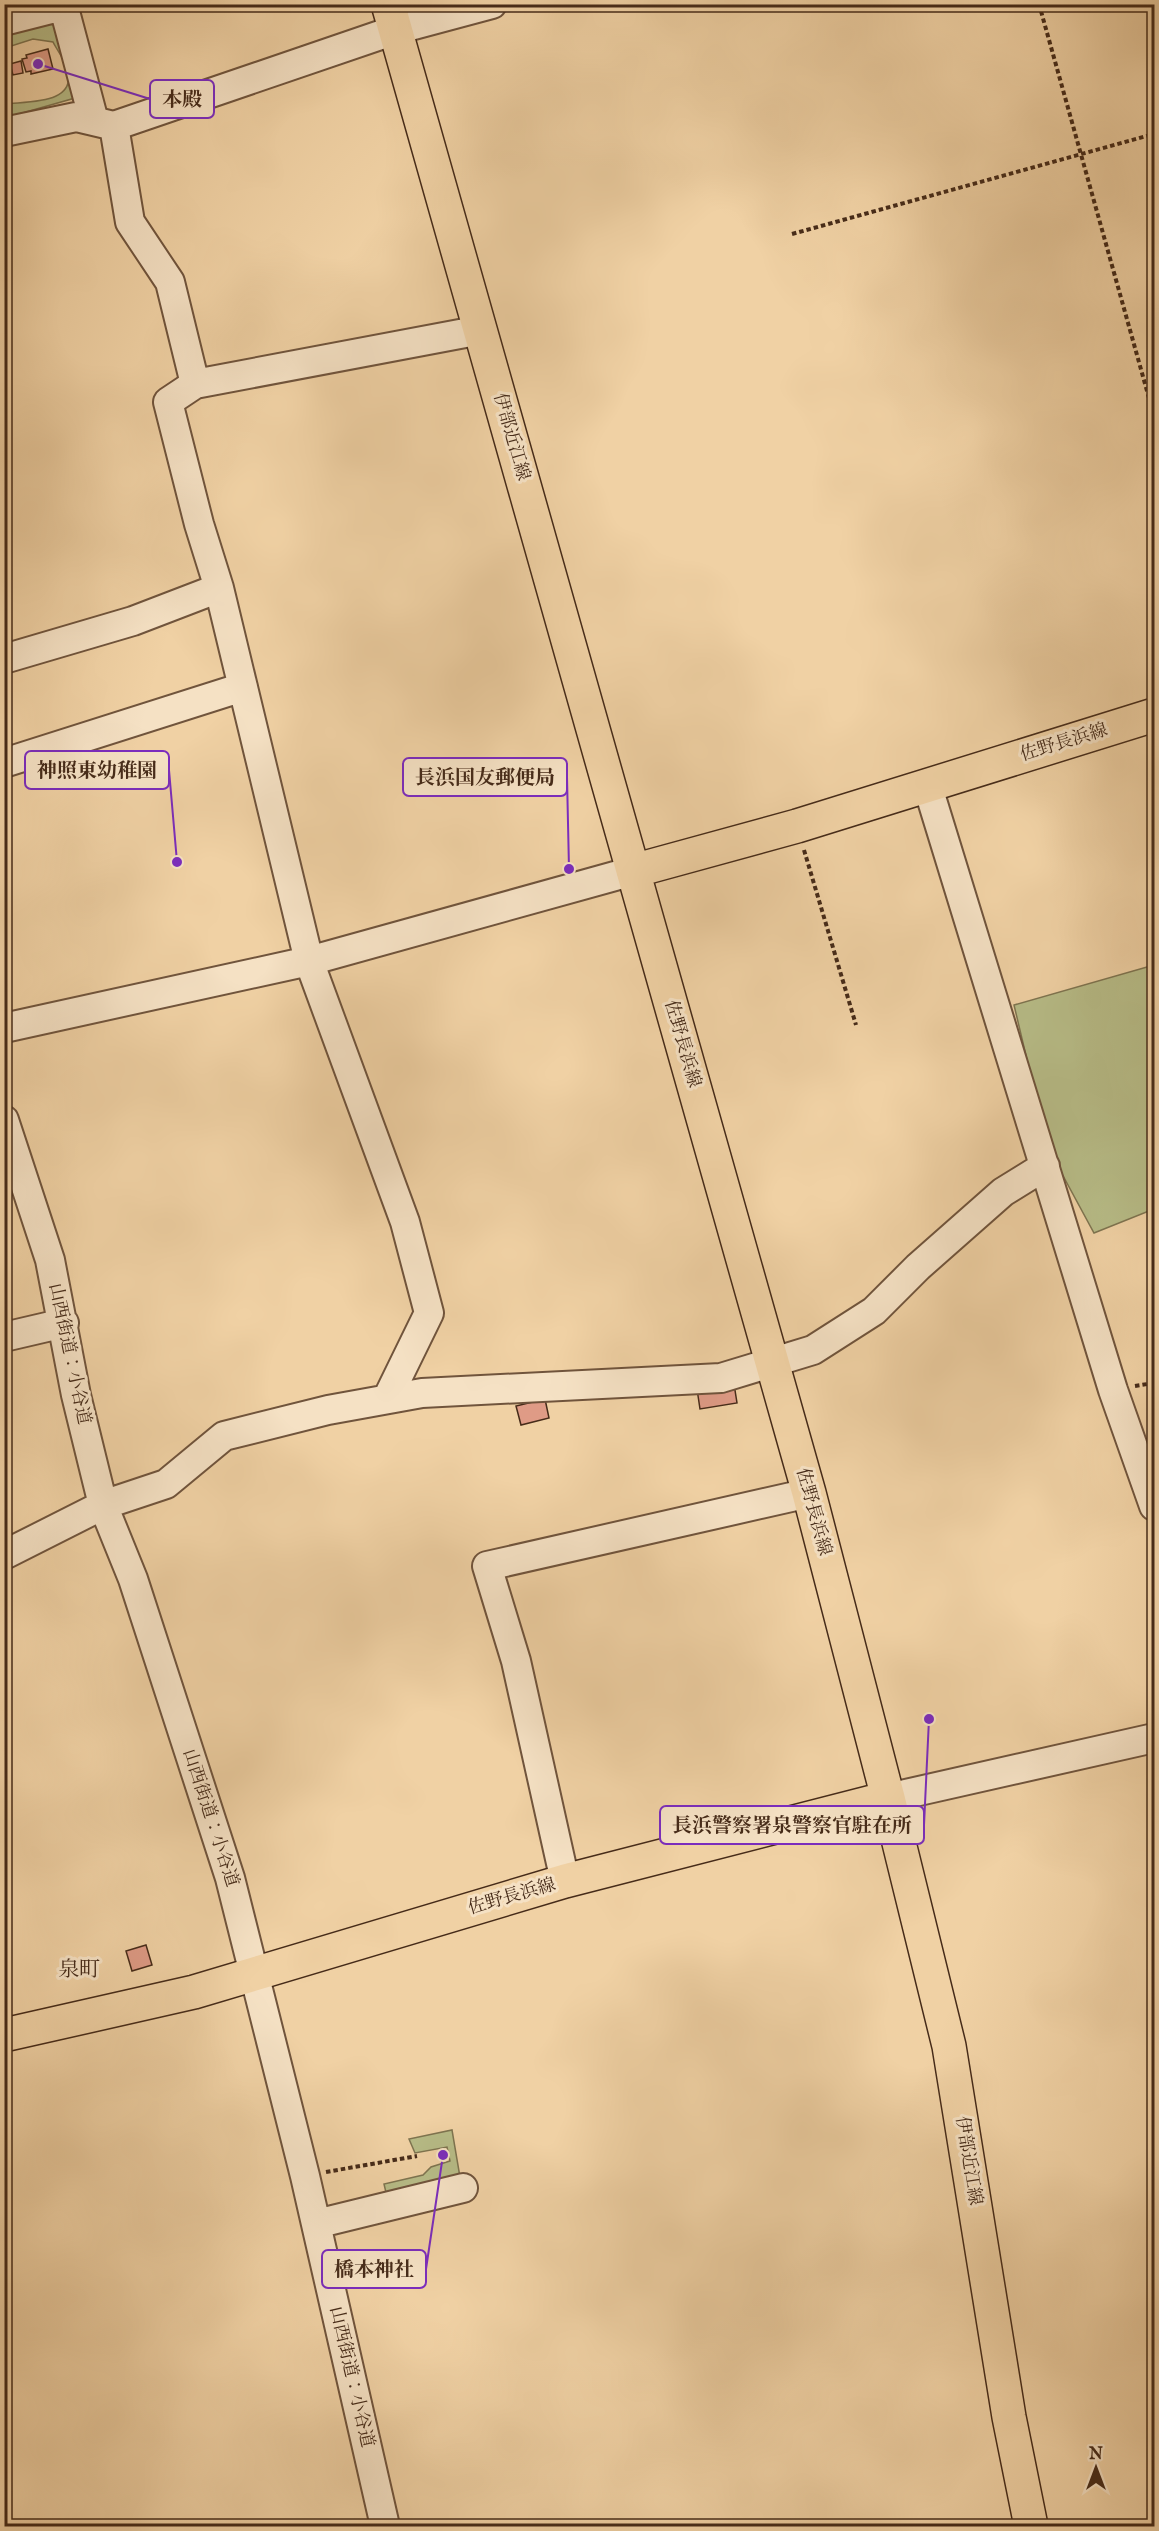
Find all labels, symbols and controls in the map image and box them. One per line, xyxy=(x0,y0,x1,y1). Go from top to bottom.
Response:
callout: 本殿 xyxy=(150,80,214,118)
text: 本殿 xyxy=(162,88,202,113)
street label: 伊部近江線 xyxy=(488,391,534,483)
street label: 佐野長浜線 xyxy=(1018,719,1110,767)
callout: 神照東幼稚園 xyxy=(25,751,169,789)
callout: 長浜国友郵便局 xyxy=(403,758,567,796)
text: 神照東幼稚園 xyxy=(37,759,157,784)
text: 長浜国友郵便局 xyxy=(415,766,555,791)
street label: 佐野長浜線 xyxy=(659,998,705,1090)
street label: 山西街道：小谷道 xyxy=(43,1281,95,1427)
street label: 佐野長浜線 xyxy=(790,1466,836,1558)
street label: 山西街道：小谷道 xyxy=(177,1746,243,1890)
callout: 長浜警察署泉警察官駐在所 xyxy=(660,1806,924,1844)
text: 長浜警察署泉警察官駐在所 xyxy=(672,1814,912,1839)
street label: 佐野長浜線 xyxy=(466,1874,558,1920)
district label: 泉町 xyxy=(58,1957,100,1984)
street label: 伊部近江線 xyxy=(950,2115,986,2207)
callout: 橋本神社 xyxy=(322,2250,426,2288)
text: 橋本神社 xyxy=(334,2258,414,2283)
street label: 山西街道：小谷道 xyxy=(324,2304,378,2450)
north arrow xyxy=(1066,2438,1126,2498)
text: N xyxy=(1088,2445,1103,2465)

